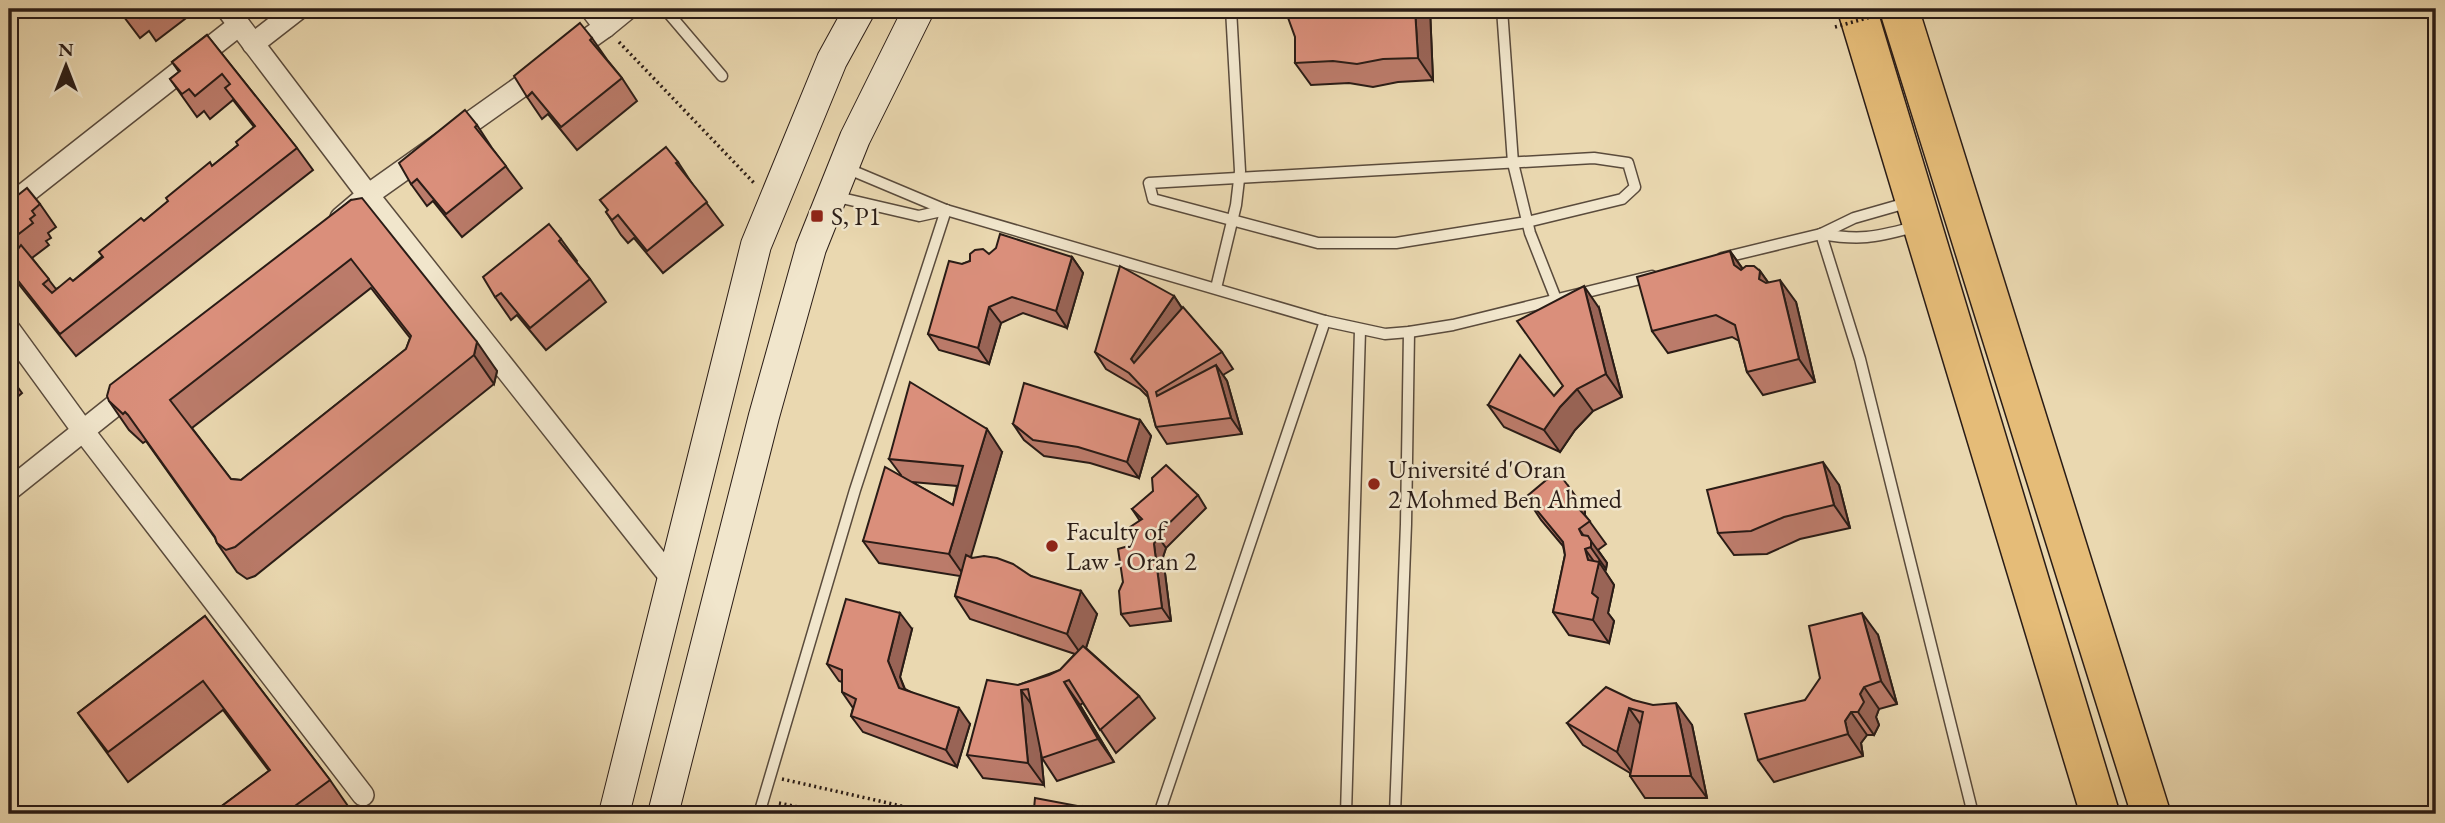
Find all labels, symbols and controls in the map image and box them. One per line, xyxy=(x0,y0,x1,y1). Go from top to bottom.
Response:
north arrow xyxy=(32,32,102,102)
text: N xyxy=(58,37,74,62)
place label: S, P1 xyxy=(831,199,881,233)
marker: S, P1 xyxy=(809,208,825,224)
place label: Université d'Oran 2 Mohmed Ben Ahmed xyxy=(1388,452,1623,516)
marker: Université d'Oran 2 Mohmed Ben Ahmed xyxy=(1366,476,1382,492)
place label: Faculty of Law - Oran 2 xyxy=(1066,514,1197,578)
marker: Faculty of Law - Oran 2 xyxy=(1044,538,1060,554)

